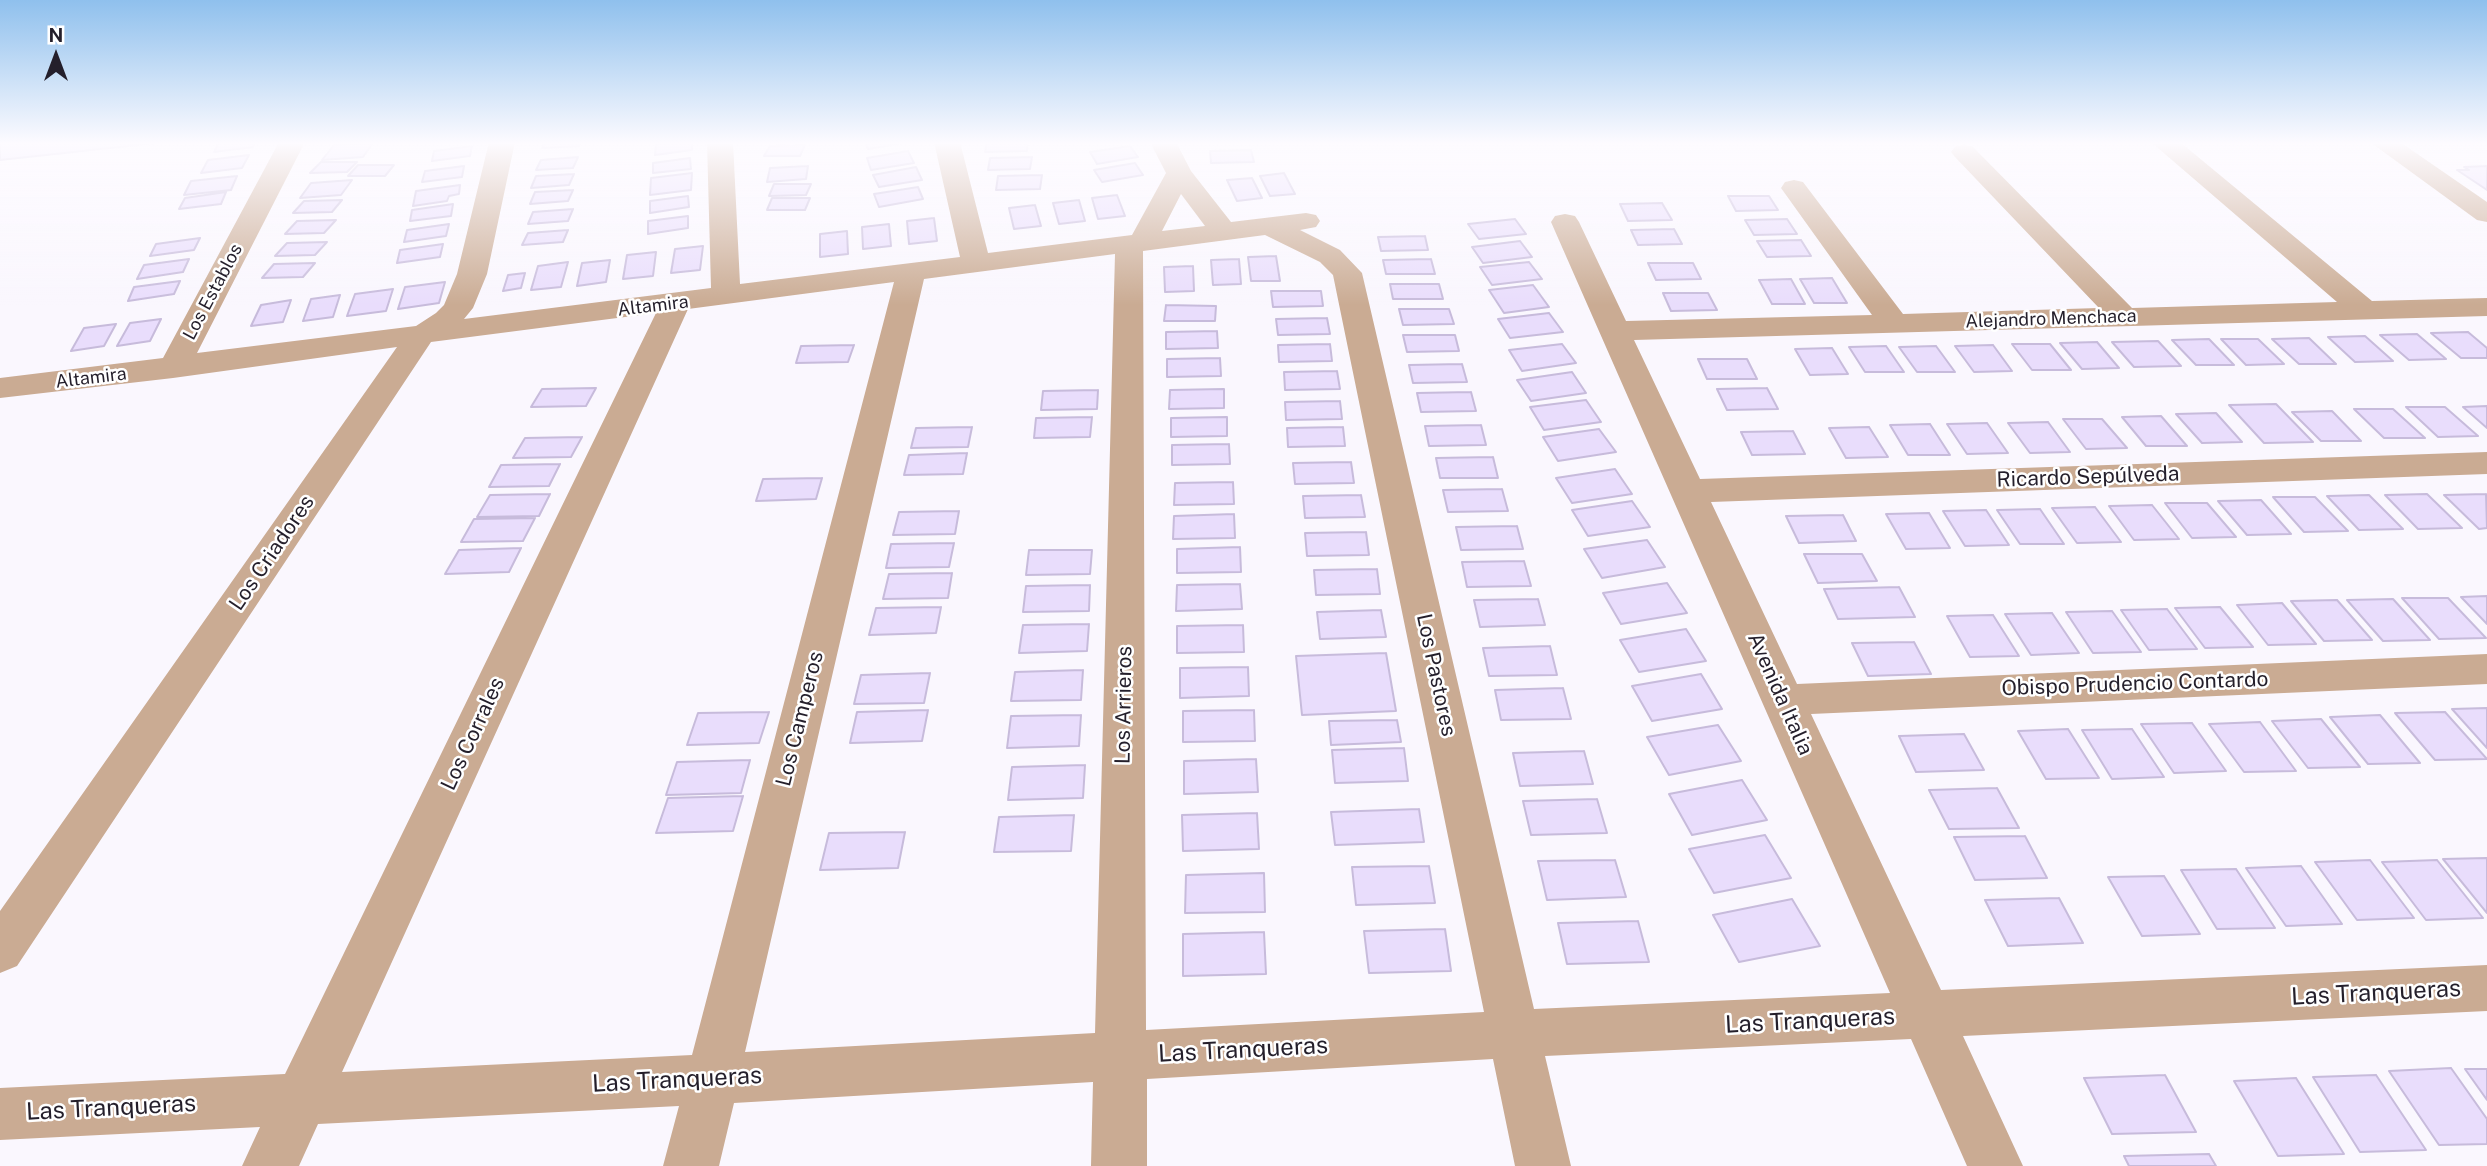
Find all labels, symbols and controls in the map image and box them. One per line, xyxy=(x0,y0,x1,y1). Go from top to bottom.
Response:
north arrow xyxy=(21,21,91,91)
text: N xyxy=(49,24,63,46)
street label: Los Establos xyxy=(179,240,247,344)
street label: Altamira xyxy=(616,291,690,321)
street label: Alejandro Menchaca xyxy=(1965,305,2137,333)
street label: Altamira xyxy=(54,363,128,393)
street label: Ricardo Sepúlveda xyxy=(1996,461,2180,493)
street label: Los Criadores xyxy=(224,491,320,615)
street label: Los Pastores xyxy=(1411,611,1461,739)
street label: Avenida Italia xyxy=(1742,629,1818,759)
street label: Los Arrieros xyxy=(1110,646,1138,764)
street label: Los Camperos xyxy=(771,649,829,789)
street label: Obispo Prudencio Contardo xyxy=(2001,667,2269,701)
street label: Los Corrales xyxy=(436,674,510,794)
street label: Las Tranqueras xyxy=(2290,974,2462,1012)
street label: Las Tranqueras xyxy=(1724,1002,1896,1040)
street label: Las Tranqueras xyxy=(1157,1031,1329,1069)
street label: Las Tranqueras xyxy=(591,1061,763,1099)
street label: Las Tranqueras xyxy=(25,1089,197,1127)

